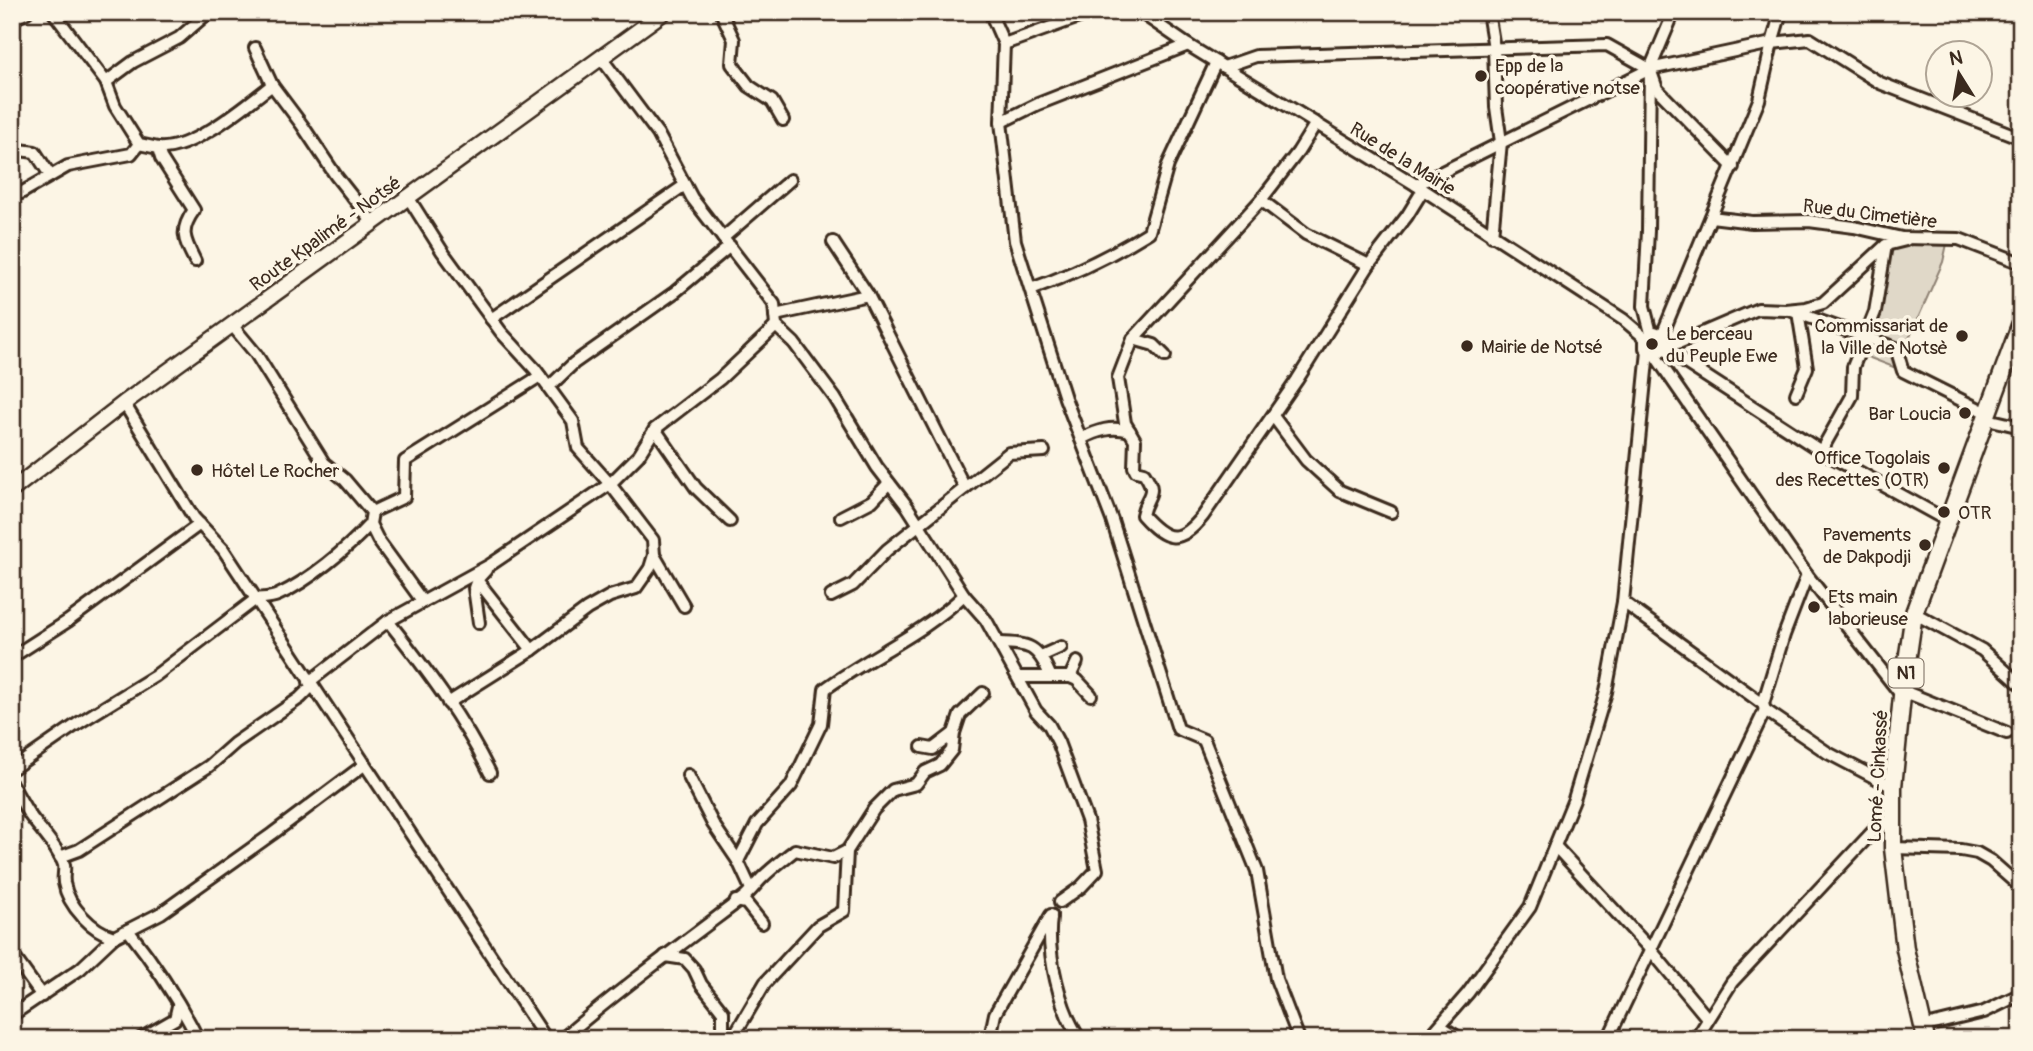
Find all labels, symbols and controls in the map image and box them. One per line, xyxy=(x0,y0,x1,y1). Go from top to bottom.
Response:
north arrow xyxy=(1924,38,1994,108)
text: N xyxy=(1947,45,1965,71)
place label: Epp de la coopérative notse xyxy=(1495,54,1641,100)
marker: Epp de la coopérative notse xyxy=(1473,68,1489,84)
street label: Rue de la Mairie xyxy=(1345,117,1460,201)
street label: Route Kpalimé - Notsé xyxy=(245,171,406,297)
street label: Rue du Cimetière xyxy=(1801,194,1939,234)
place label: Commissariat de la Ville de Notsè xyxy=(1815,314,1949,360)
place label: Le berceau du Peuple Ewe xyxy=(1666,322,1778,368)
marker: Commissariat de la Ville de Notsè xyxy=(1954,328,1970,344)
place label: Mairie de Notsé xyxy=(1481,335,1603,359)
marker: Le berceau du Peuple Ewe xyxy=(1644,336,1660,352)
marker: Mairie de Notsé xyxy=(1459,338,1475,354)
place label: Bar Loucia xyxy=(1868,402,1951,426)
marker: Bar Loucia xyxy=(1957,405,1973,421)
place label: Office Togolais des Recettes (OTR) xyxy=(1775,446,1931,492)
place label: Hôtel Le Rocher xyxy=(211,459,339,483)
marker: Office Togolais des Recettes (OTR) xyxy=(1936,460,1952,476)
marker: Hôtel Le Rocher xyxy=(189,462,205,478)
place label: OTR xyxy=(1958,501,1992,525)
marker: OTR xyxy=(1936,504,1952,520)
place label: Pavements de Dakpodji xyxy=(1822,523,1911,569)
marker: Pavements de Dakpodji xyxy=(1917,537,1933,553)
place label: Ets main laborieuse xyxy=(1828,585,1908,631)
marker: Ets main laborieuse xyxy=(1806,599,1822,615)
road number: N1 xyxy=(1888,658,1924,688)
street label: Lomé - Cinkassé xyxy=(1863,709,1893,843)

